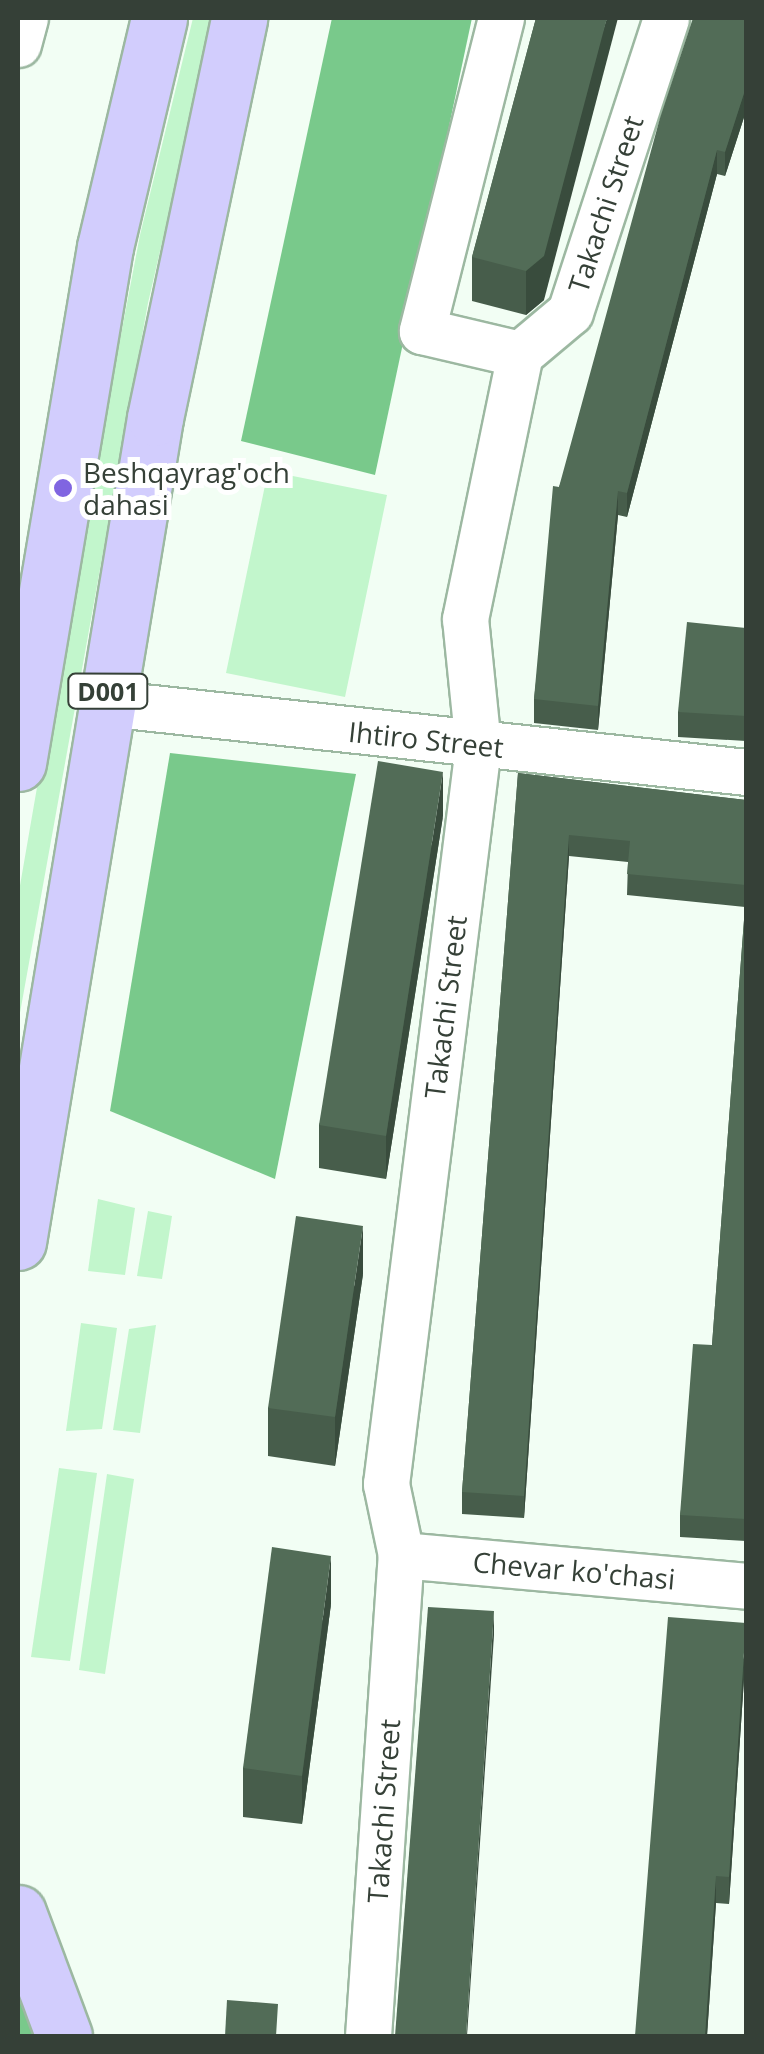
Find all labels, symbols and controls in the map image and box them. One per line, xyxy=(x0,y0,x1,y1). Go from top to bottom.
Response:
street label: Takachi Street xyxy=(561,111,649,297)
place label: Beshqayrag'och dahasi xyxy=(83,455,290,521)
marker: Beshqayrag'och dahasi xyxy=(52,477,74,499)
road number: D001 xyxy=(66,671,150,711)
street label: Ihtiro Street xyxy=(347,714,505,764)
street label: Takachi Street xyxy=(417,913,473,1101)
street label: Chevar ko'chasi xyxy=(471,1544,677,1596)
street label: Takachi Street xyxy=(360,1718,406,1904)

